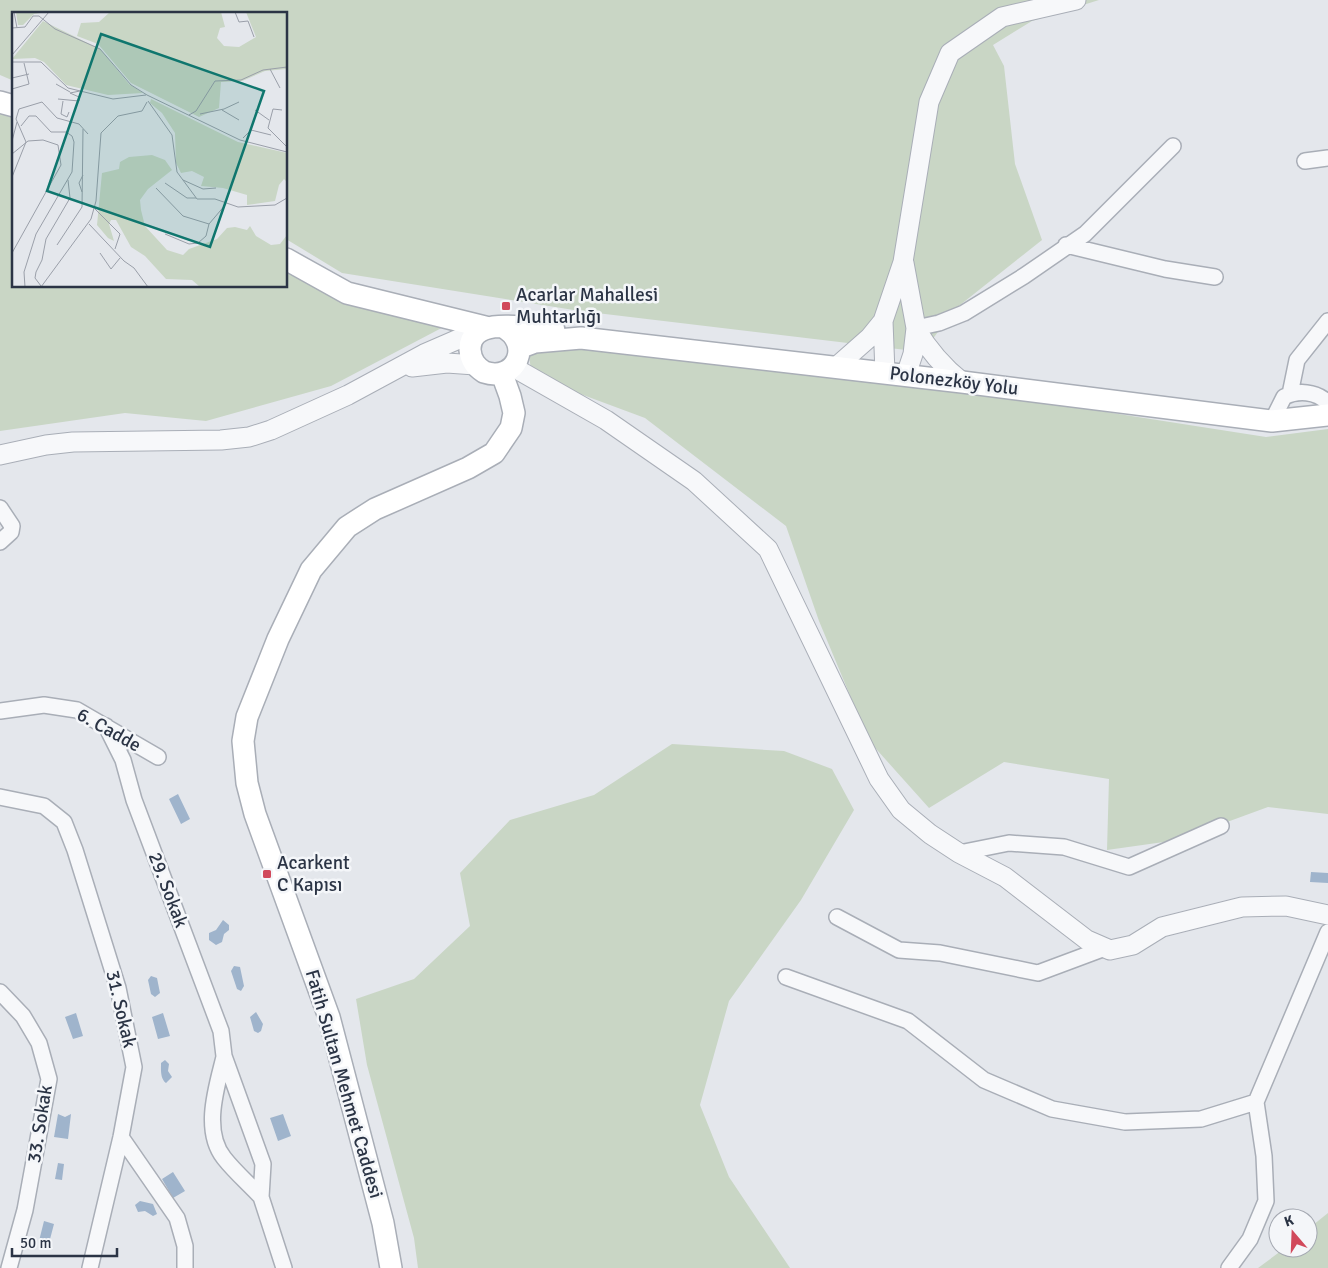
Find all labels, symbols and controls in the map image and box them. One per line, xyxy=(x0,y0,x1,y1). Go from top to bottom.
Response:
inset map xyxy=(12,12,288,288)
place label: Acarlar Mahallesi Muhtarlığı xyxy=(516,283,658,329)
marker: Acarlar Mahallesi Muhtarlığı xyxy=(500,300,512,312)
street label: Polonezköy Yolu xyxy=(888,361,1020,401)
street label: 6. Cadde xyxy=(73,703,145,757)
street label: 29. Sokak xyxy=(143,849,193,932)
place label: Acarkent C Kapısı xyxy=(277,851,350,897)
marker: Acarkent C Kapısı xyxy=(261,868,273,880)
street label: Fatih Sultan Mehmet Caddesi xyxy=(300,967,388,1201)
street label: 31. Sokak xyxy=(100,968,142,1051)
street label: 33. Sokak xyxy=(22,1083,58,1165)
north arrow xyxy=(1268,1208,1318,1258)
text: K xyxy=(1282,1212,1296,1231)
scale bar xyxy=(12,1226,118,1258)
text: 50 m xyxy=(20,1234,51,1252)

